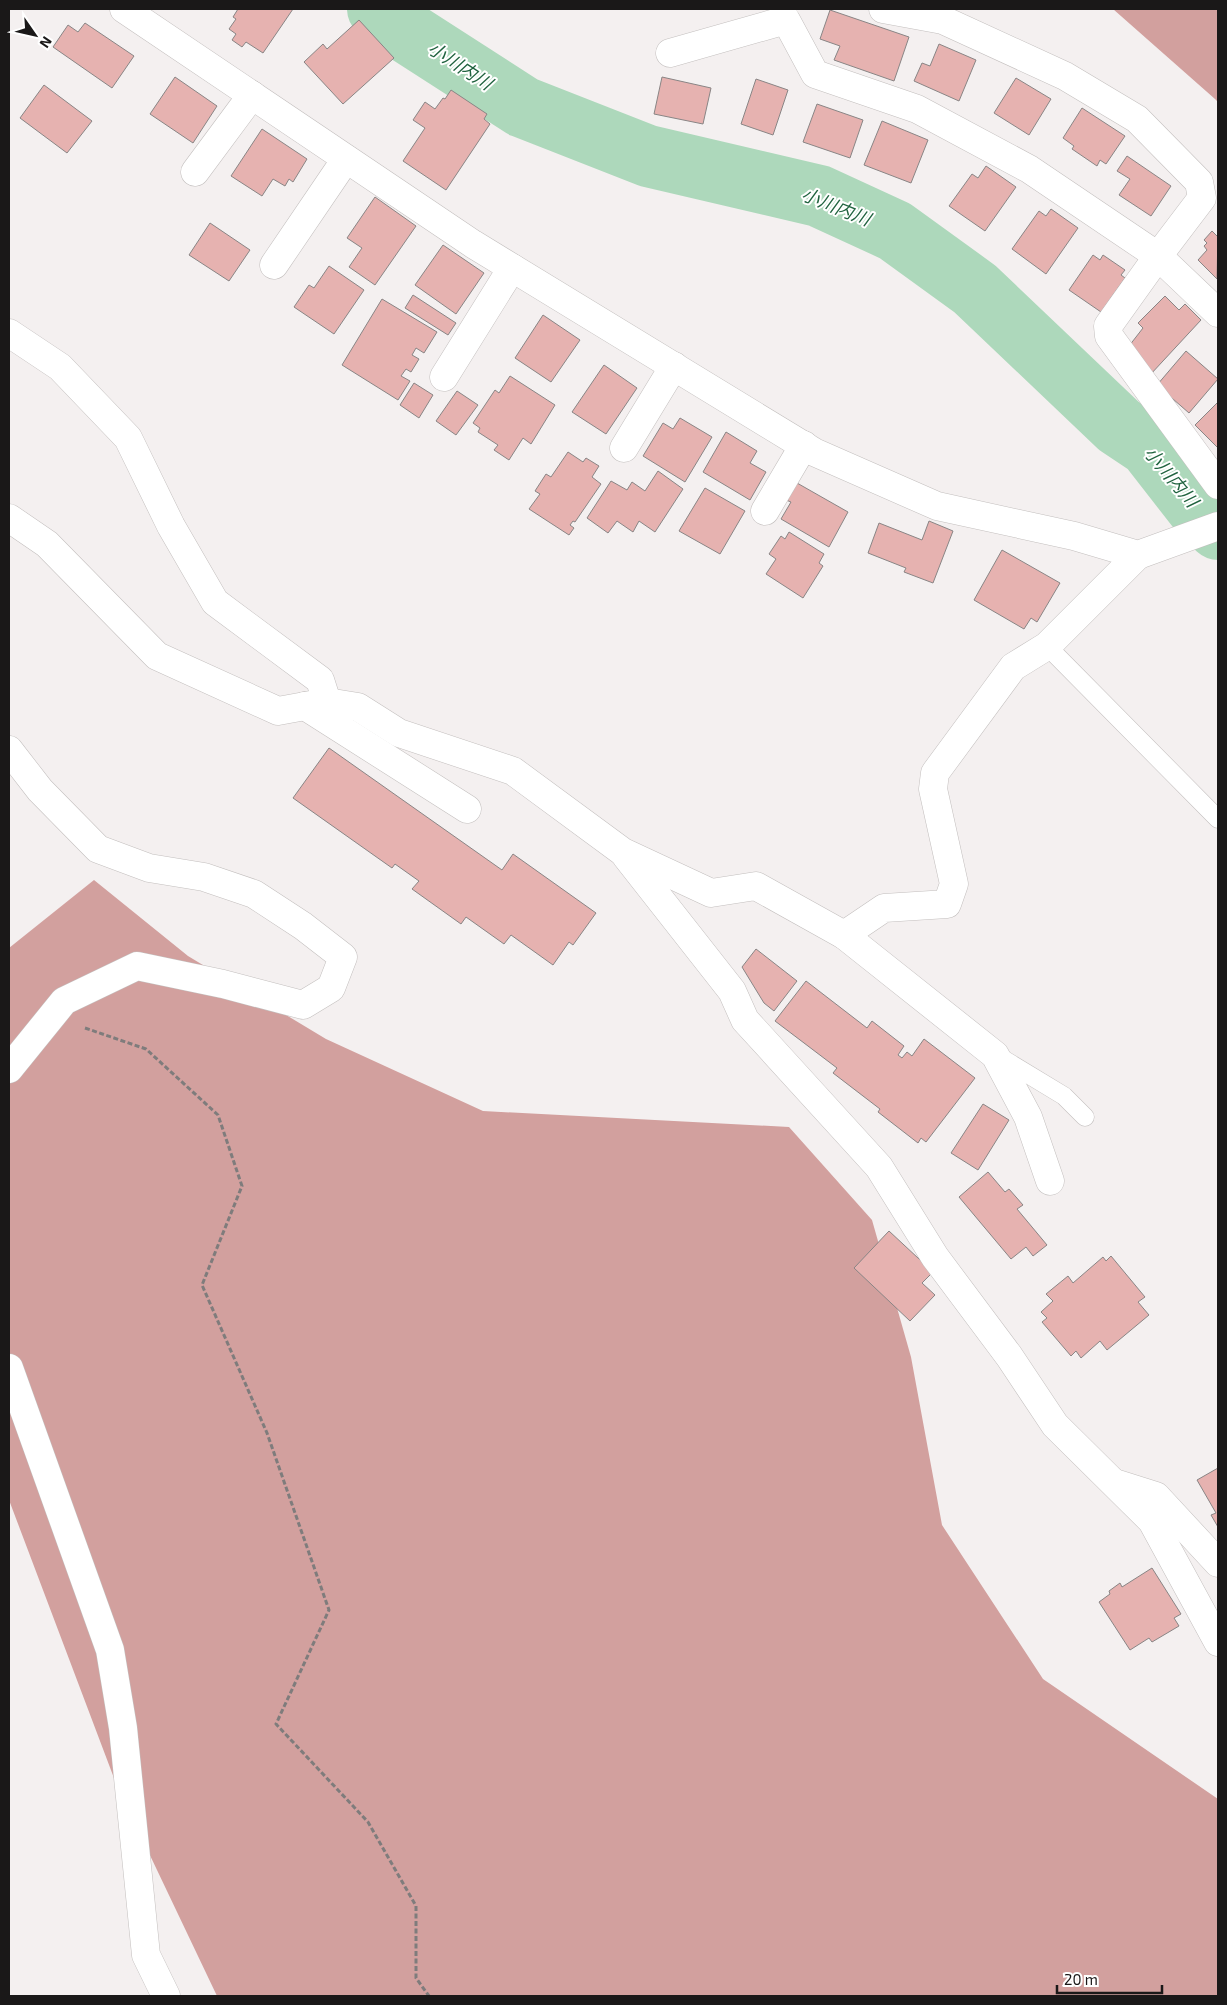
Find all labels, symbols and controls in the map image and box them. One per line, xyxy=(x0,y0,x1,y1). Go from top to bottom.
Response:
north arrow xyxy=(10,10,60,60)
text: N xyxy=(36,34,56,51)
water label: 小川内川 xyxy=(424,36,498,95)
water label: 小川内川 xyxy=(799,182,876,231)
water label: 小川内川 xyxy=(1140,442,1205,513)
scale bar xyxy=(1057,1962,1162,1994)
text: 20 m xyxy=(1064,1970,1098,1988)

